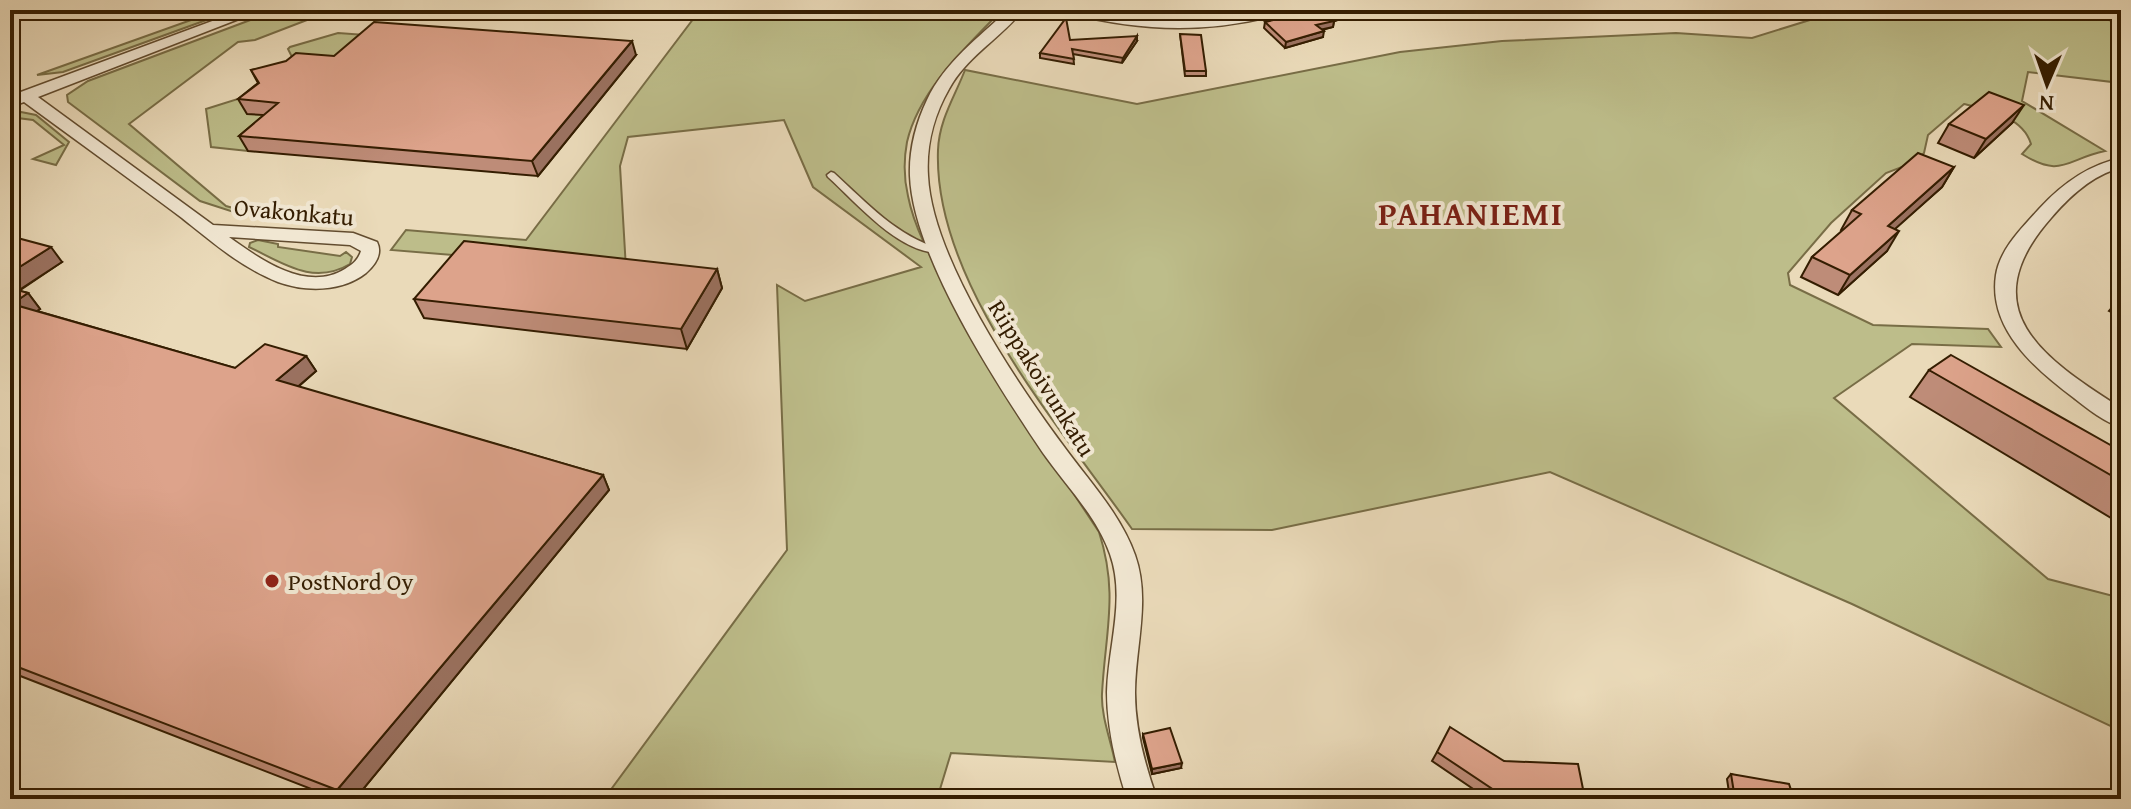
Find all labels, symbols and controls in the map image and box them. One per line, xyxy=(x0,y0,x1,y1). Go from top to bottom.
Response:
north arrow xyxy=(2007,44,2087,124)
text: N xyxy=(2038,88,2054,120)
street label: Ovakonkatu xyxy=(233,189,355,235)
district label: PAHANIEMI xyxy=(1378,190,1564,237)
street label: Riippakoivunkatu xyxy=(980,293,1104,463)
place label: PostNord Oy xyxy=(288,564,413,599)
marker: PostNord Oy xyxy=(263,572,281,590)

